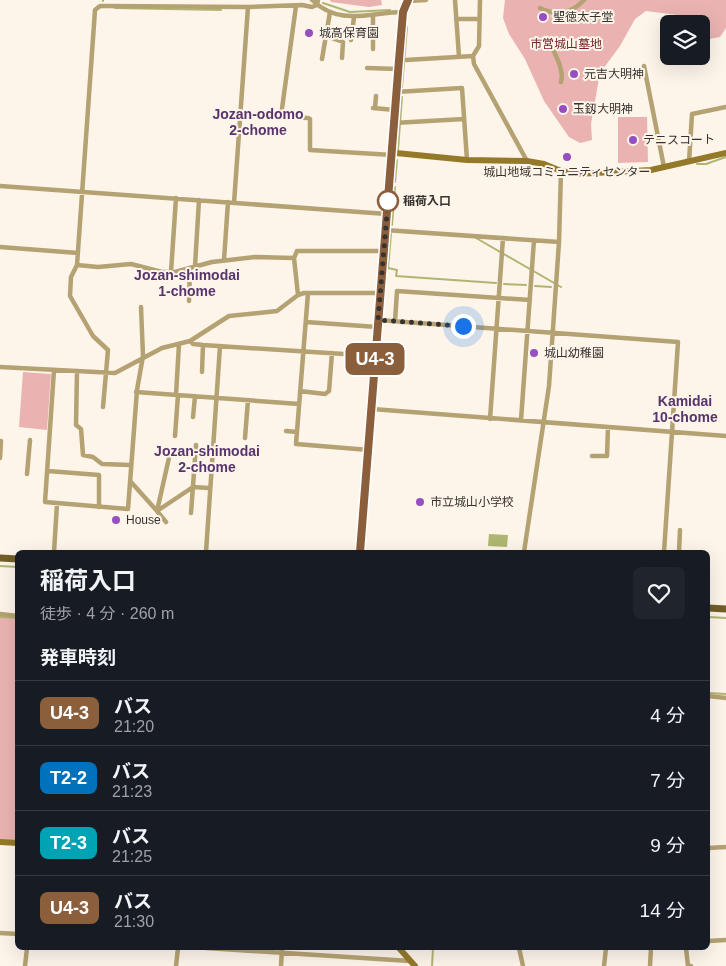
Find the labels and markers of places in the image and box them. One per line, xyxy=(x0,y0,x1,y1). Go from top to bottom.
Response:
place label: 聖徳太子堂 xyxy=(553,10,613,24)
marker: 聖徳太子堂 xyxy=(537,11,549,23)
place label: 城高保育園 xyxy=(319,26,379,40)
marker: 城高保育園 xyxy=(303,27,315,39)
place label: 元吉大明神 xyxy=(584,67,644,81)
marker: 元吉大明神 xyxy=(568,68,580,80)
place label: 玉釼大明神 xyxy=(573,102,633,116)
marker: 玉釼大明神 xyxy=(557,103,569,115)
place label: テニスコート xyxy=(643,133,715,147)
marker: テニスコート xyxy=(627,134,639,146)
marker: 城山地域コミュニティセンター xyxy=(561,151,573,163)
place label: 城山地域コミュニティセンター xyxy=(483,165,651,179)
marker: 稲荷入口 xyxy=(377,190,399,212)
place label: 稲荷入口 xyxy=(403,194,451,208)
place label: 城山幼稚園 xyxy=(544,346,604,360)
marker: 城山幼稚園 xyxy=(528,347,540,359)
place label: 市立城山小学校 xyxy=(430,495,514,509)
marker: 市立城山小学校 xyxy=(414,496,426,508)
place label: House xyxy=(126,513,161,527)
marker: House xyxy=(110,514,122,526)

